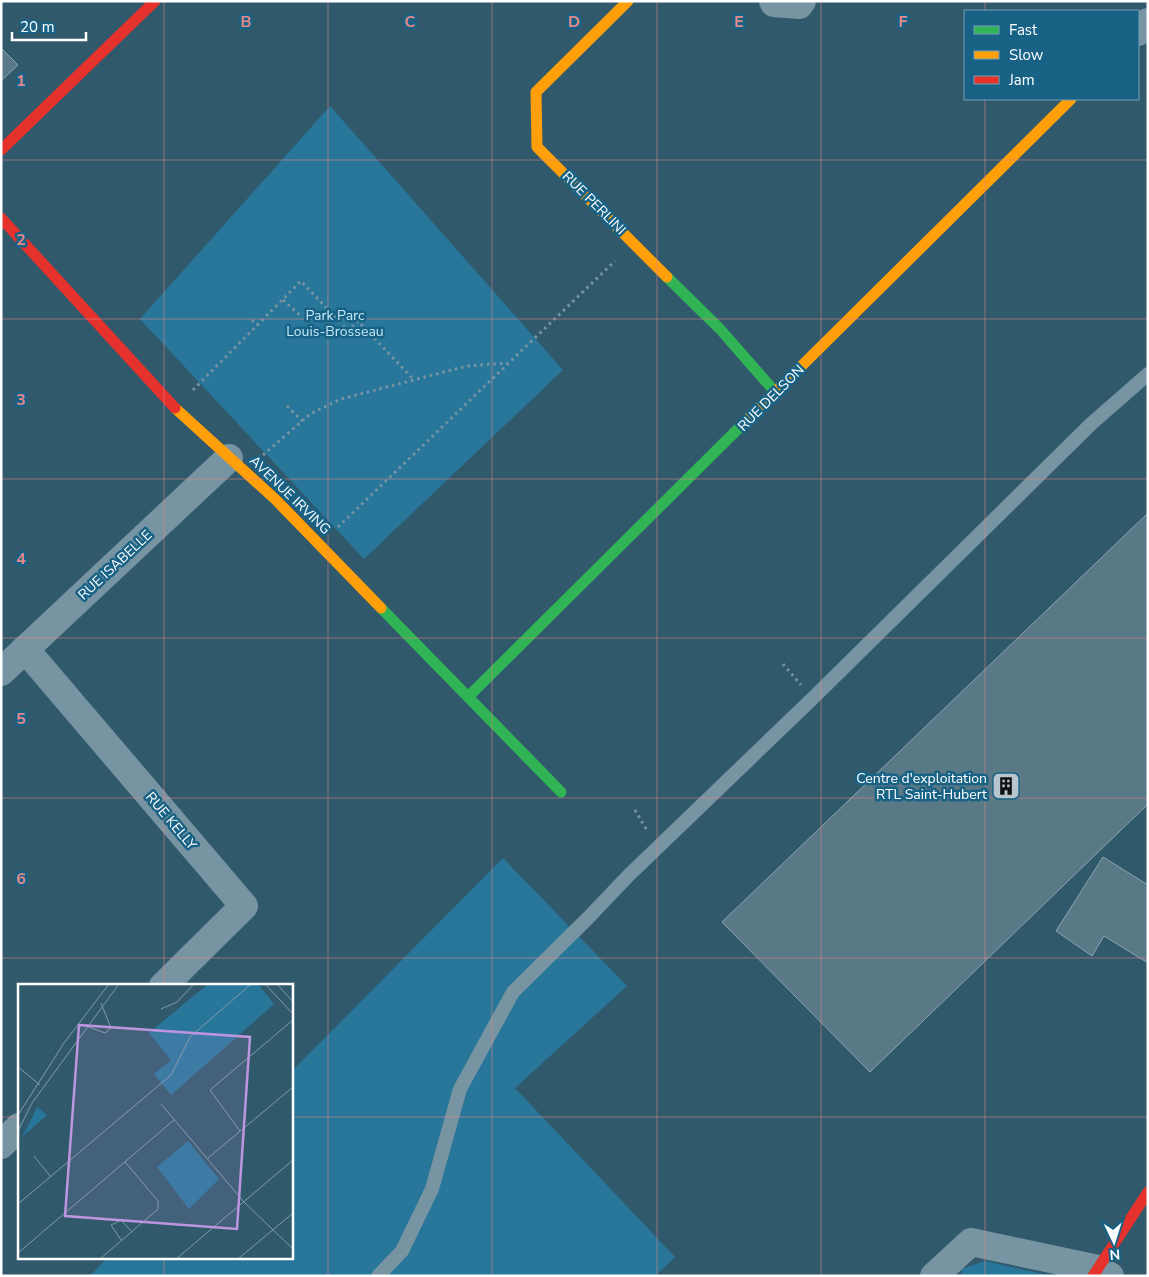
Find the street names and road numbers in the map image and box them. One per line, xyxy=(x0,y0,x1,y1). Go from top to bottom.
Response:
street label: RUE PERLINI xyxy=(558,167,630,239)
street label: RUE DELSON xyxy=(734,361,808,435)
street label: AVENUE IRVING xyxy=(245,451,335,539)
street label: RUE ISABELLE xyxy=(74,526,156,604)
street label: RUE KELLY xyxy=(141,788,201,854)

